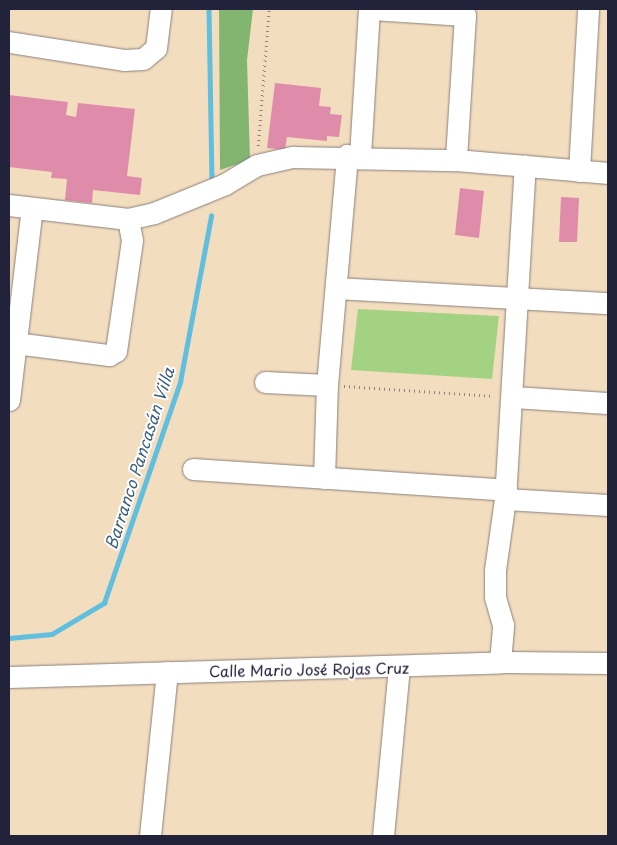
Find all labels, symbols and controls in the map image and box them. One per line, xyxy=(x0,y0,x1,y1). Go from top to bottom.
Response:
water label: Barranco Pancasán Villa xyxy=(101,365,177,551)
street label: Calle Mario José Rojas Cruz xyxy=(208,658,410,680)

